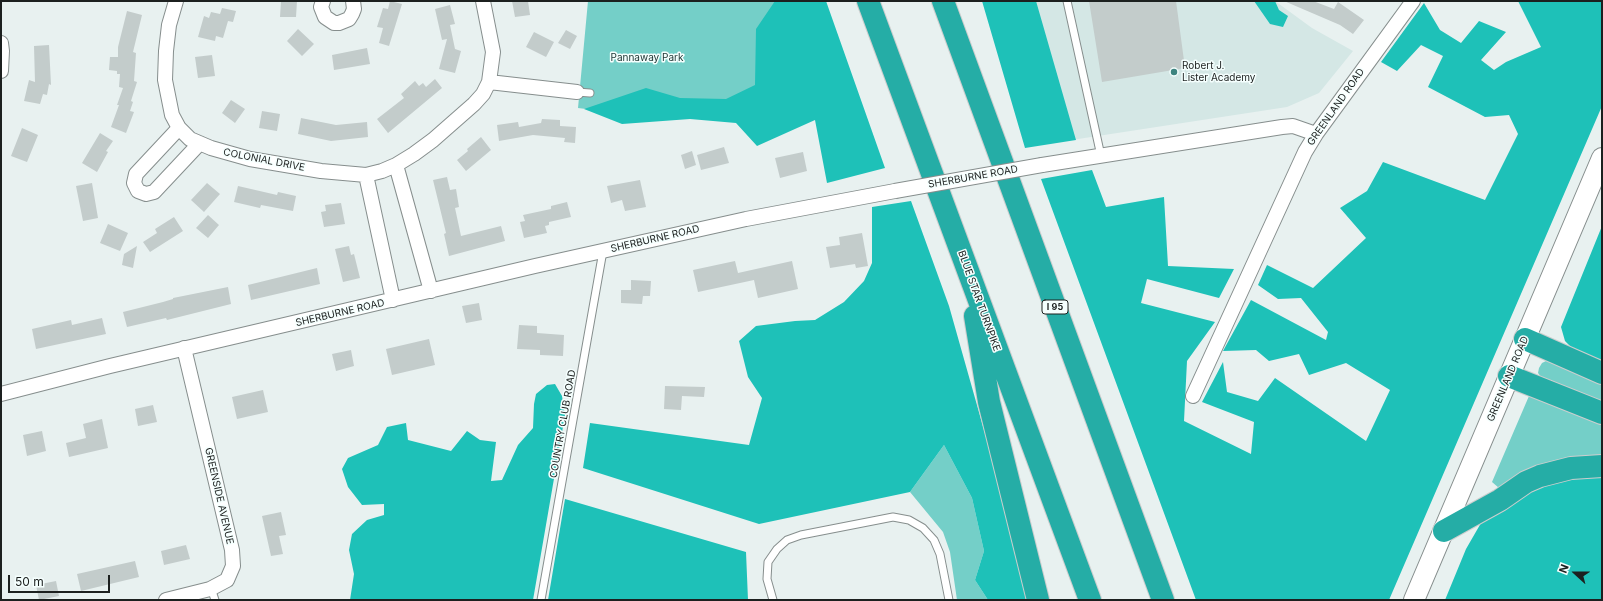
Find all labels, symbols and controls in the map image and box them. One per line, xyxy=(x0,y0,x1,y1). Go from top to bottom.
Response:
park label: Pannaway Park xyxy=(611,52,683,64)
place label: Robert J. Lister Academy xyxy=(1182,60,1255,84)
street label: GREENLAND ROAD xyxy=(1305,66,1367,148)
marker: Robert J. Lister Academy xyxy=(1169,67,1179,77)
street label: COLONIAL DRIVE xyxy=(222,146,306,174)
street label: SHERBURNE ROAD xyxy=(927,163,1019,191)
street label: SHERBURNE ROAD xyxy=(609,223,701,255)
street label: BLUE STAR TURNPIKE xyxy=(955,249,1003,353)
street label: SHERBURNE ROAD xyxy=(294,297,386,329)
road number: I 95 xyxy=(1042,300,1068,314)
street label: GREENLAND ROAD xyxy=(1485,335,1531,423)
street label: COUNTRY CLUB ROAD xyxy=(548,369,578,479)
street label: GREENSIDE AVENUE xyxy=(202,447,236,545)
north arrow xyxy=(1555,553,1595,593)
text: N xyxy=(1556,562,1572,575)
scale bar xyxy=(10,567,112,593)
text: 50 m xyxy=(15,574,44,589)

